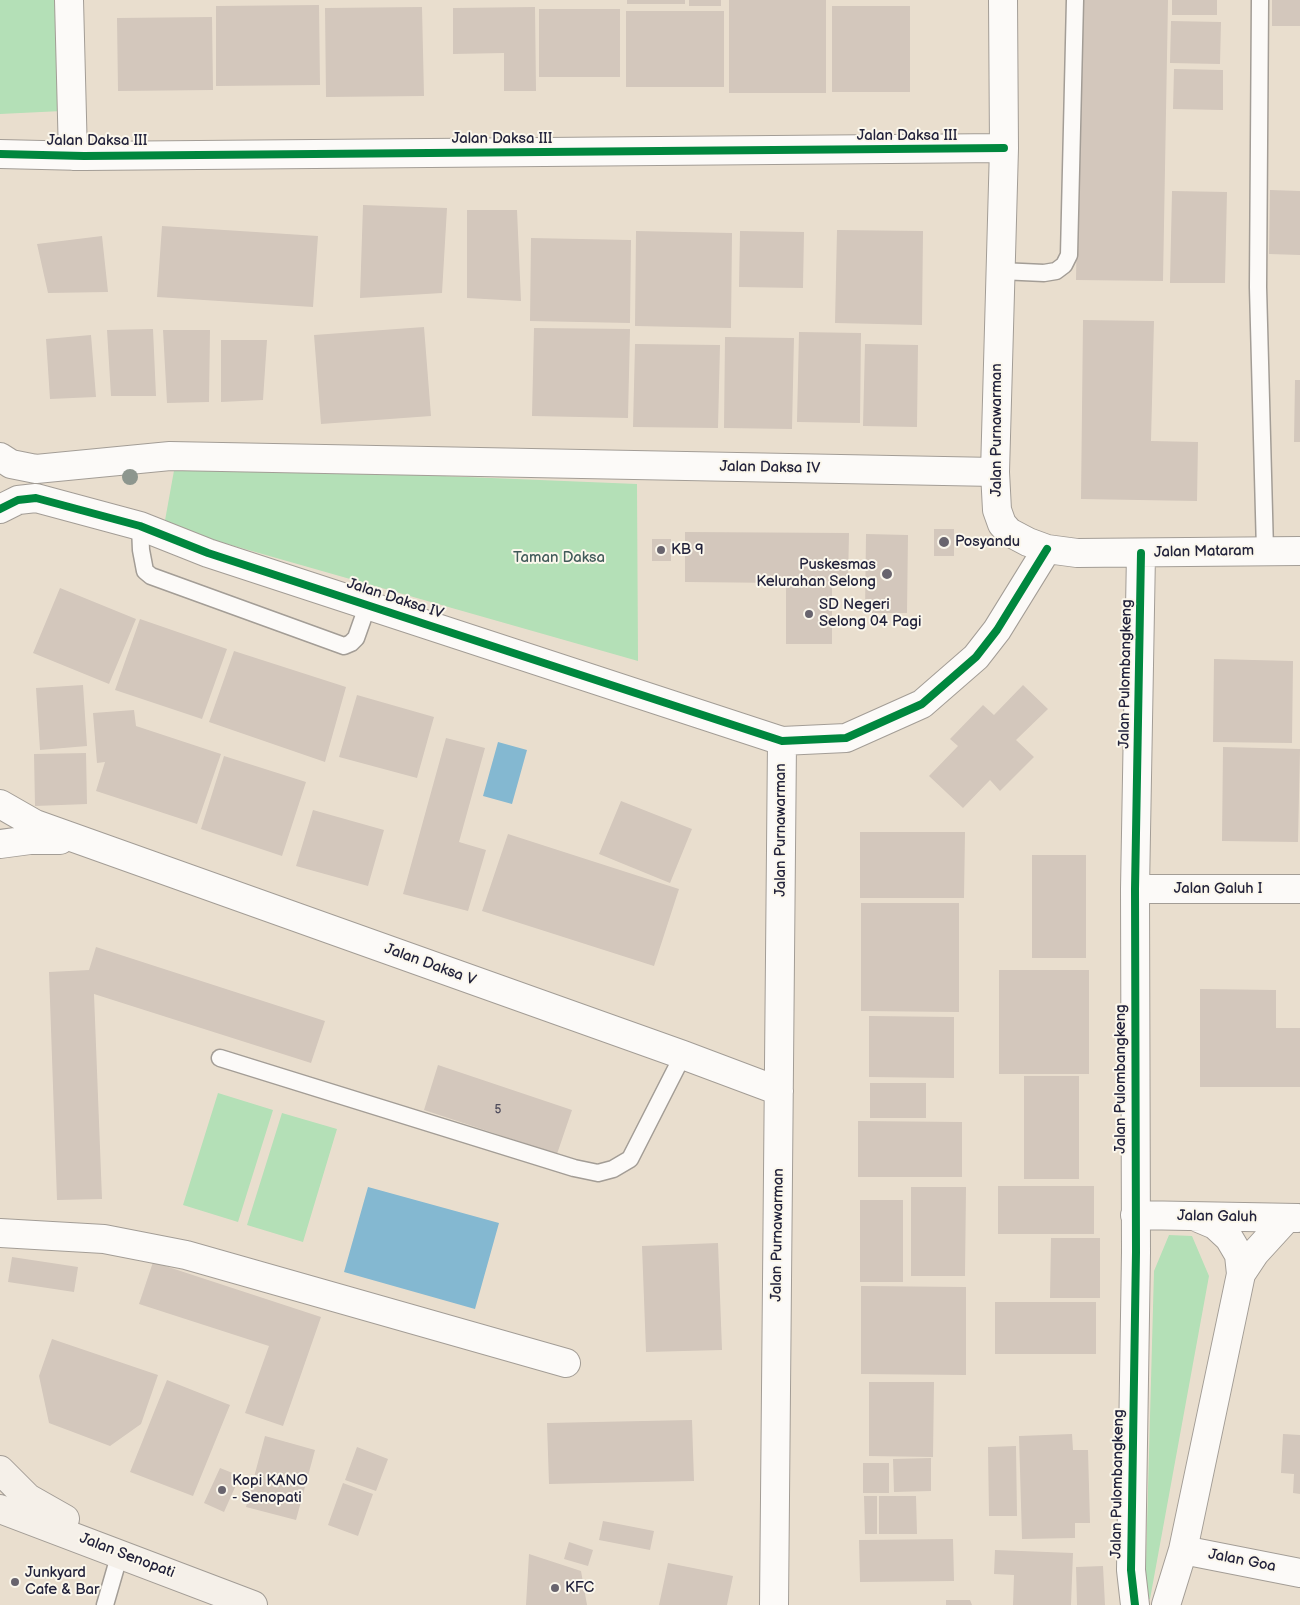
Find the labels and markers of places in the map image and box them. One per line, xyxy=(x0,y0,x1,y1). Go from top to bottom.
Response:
place label: Posyandu xyxy=(955,533,1020,551)
marker: Posyandu xyxy=(937,535,951,549)
place label: KB 9 xyxy=(671,541,704,559)
marker: KB 9 xyxy=(655,544,667,556)
place label: Puskesmas Kelurahan Selong xyxy=(756,556,876,591)
marker: Puskesmas Kelurahan Selong xyxy=(880,567,894,581)
place label: SD Negeri Selong 04 Pagi xyxy=(819,596,921,631)
marker: SD Negeri Selong 04 Pagi xyxy=(803,608,815,620)
place label: Kopi KANO - Senopati xyxy=(232,1472,308,1507)
marker: Kopi KANO - Senopati xyxy=(216,1484,228,1496)
place label: Junkyard Cafe & Bar xyxy=(25,1564,99,1599)
marker: Junkyard Cafe & Bar xyxy=(9,1576,21,1588)
place label: KFC xyxy=(565,1579,594,1597)
marker: KFC xyxy=(549,1582,561,1594)

